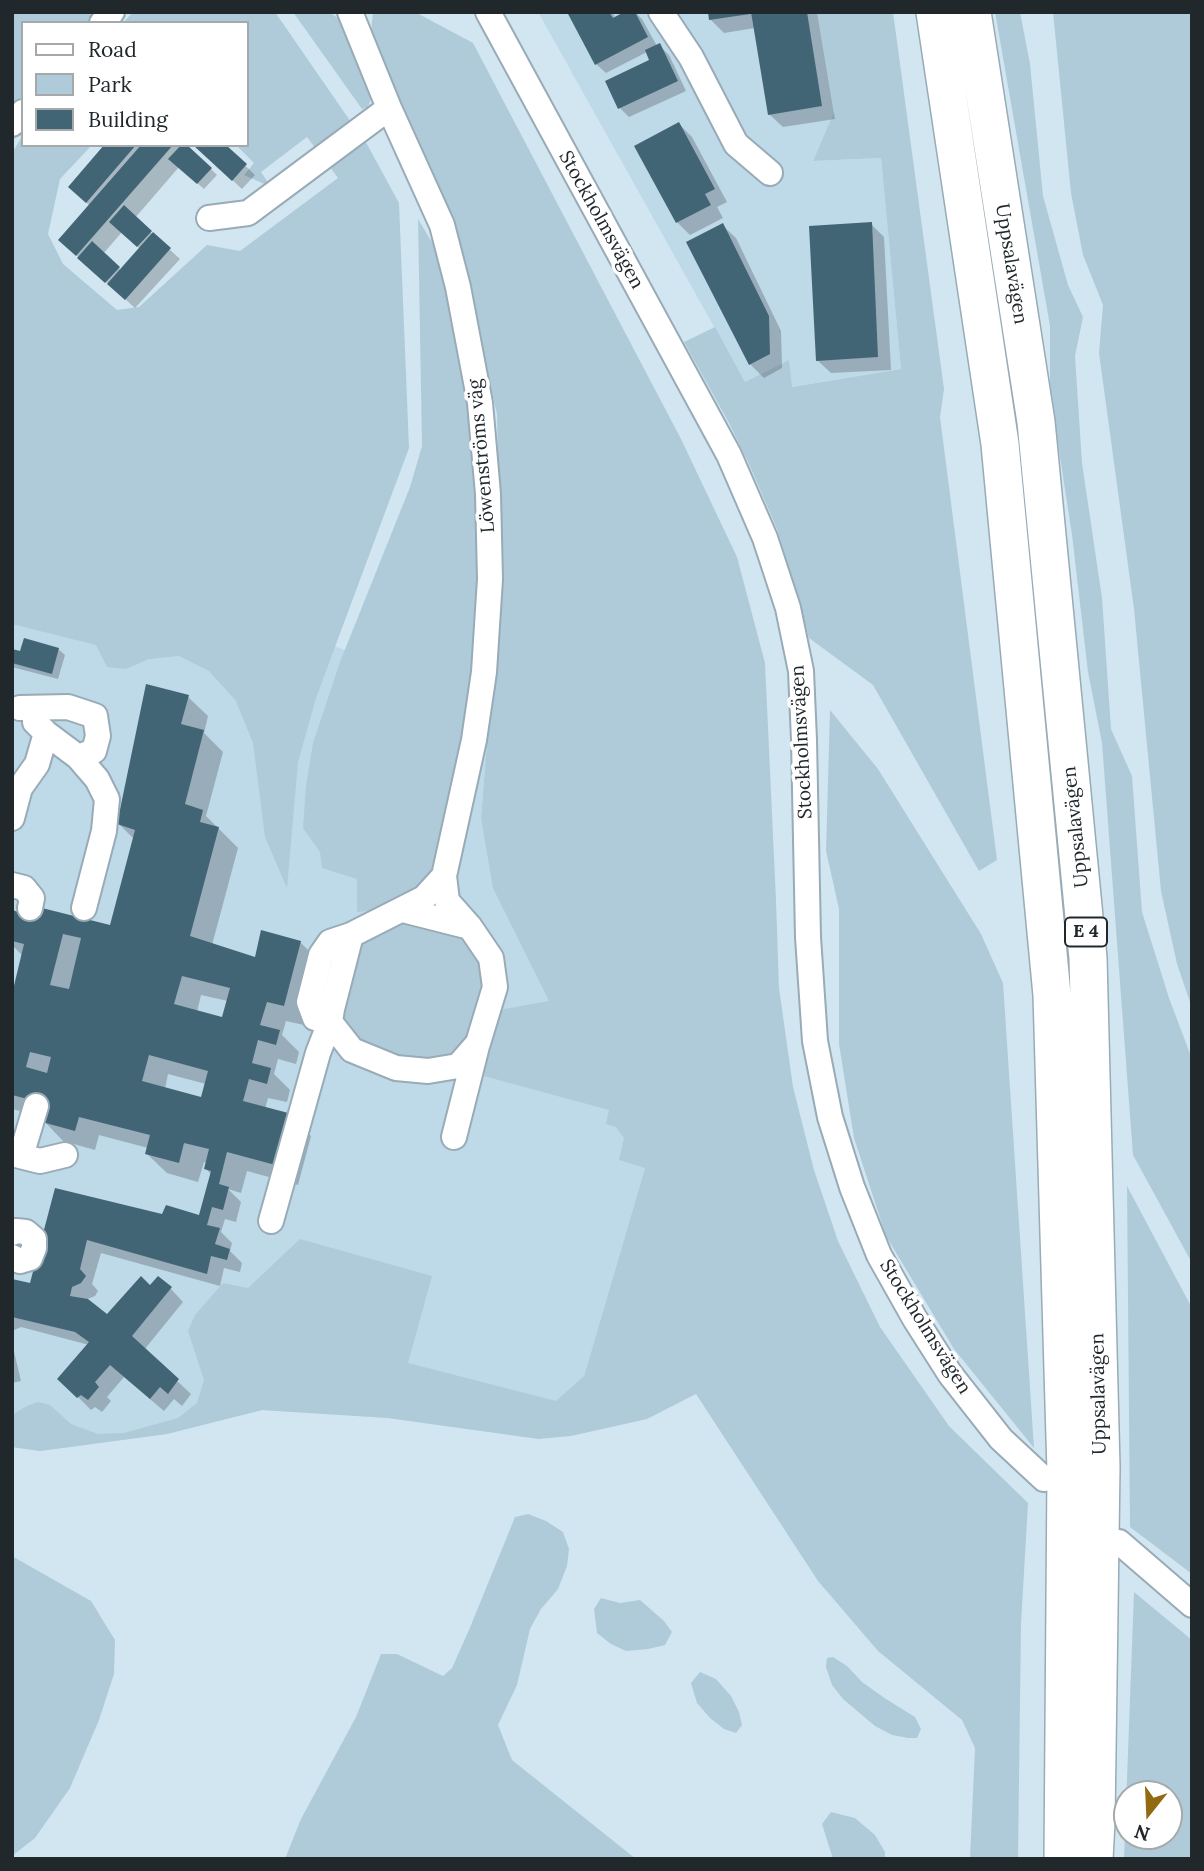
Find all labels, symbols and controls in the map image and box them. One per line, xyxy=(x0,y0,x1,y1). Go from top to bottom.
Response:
legend xyxy=(21,21,248,147)
text: Road xyxy=(88,36,137,63)
text: Park xyxy=(88,71,132,98)
text: Building xyxy=(88,106,168,133)
street label: Stockholmsvägen xyxy=(554,147,648,293)
street label: Uppsalavägen xyxy=(990,202,1032,326)
street label: Löwenströms väg xyxy=(464,378,500,534)
street label: Stockholmsvägen xyxy=(787,664,817,820)
street label: Uppsalavägen xyxy=(1058,765,1094,889)
road number: E 4 xyxy=(1065,917,1107,946)
street label: Stockholmsvägen xyxy=(874,1256,976,1398)
street label: Uppsalavägen xyxy=(1087,1333,1111,1455)
north arrow xyxy=(1113,1780,1183,1850)
text: N xyxy=(1131,1819,1153,1847)

